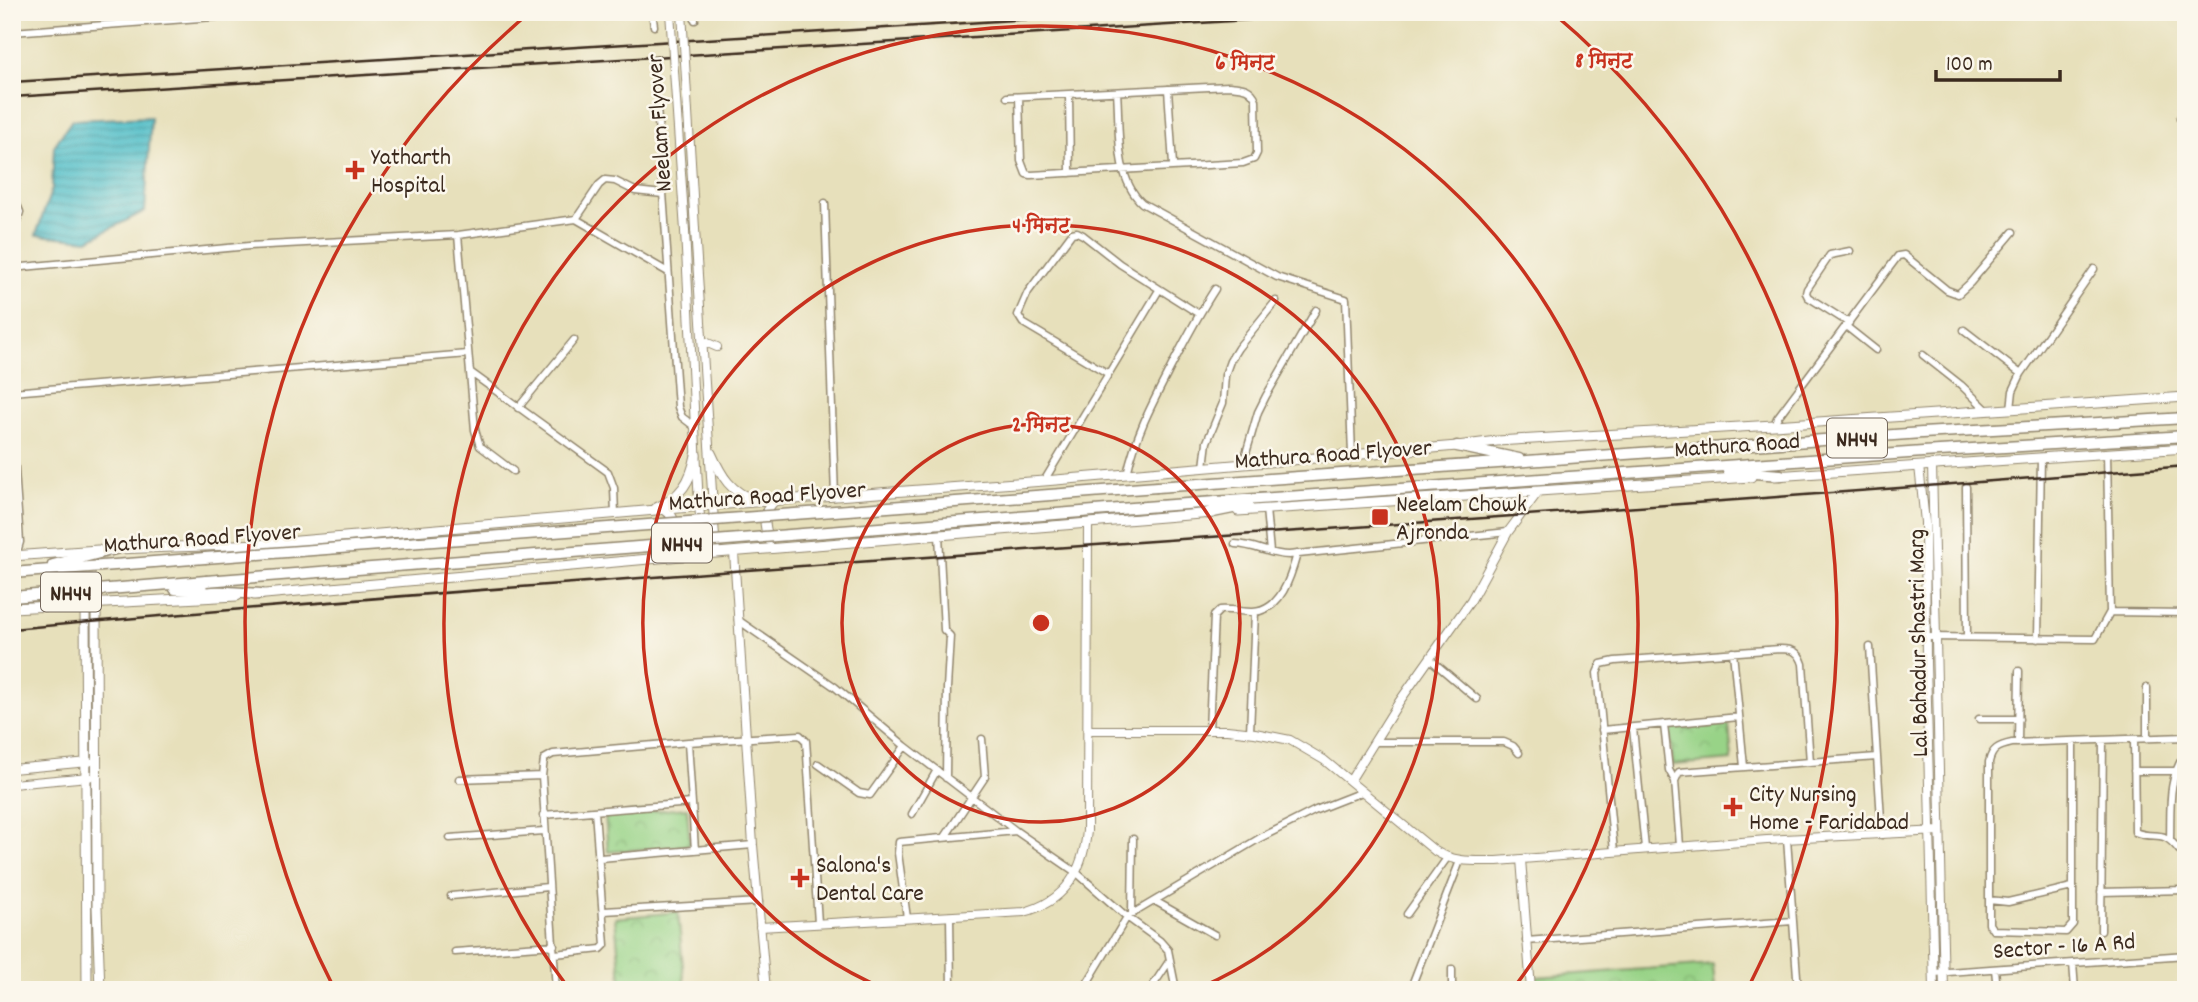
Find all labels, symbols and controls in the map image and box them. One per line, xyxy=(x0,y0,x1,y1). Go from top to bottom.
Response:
scale bar xyxy=(1936,38,2060,82)
text: 8 मिनट xyxy=(1575,47,1634,78)
text: 6 मिनट xyxy=(1215,49,1276,80)
text: 100 m xyxy=(1946,51,1993,81)
street label: Neelam Flyover xyxy=(639,53,683,193)
place label: Yatharth Hospital xyxy=(371,142,451,204)
marker: Yatharth Hospital xyxy=(345,160,365,180)
text: 4 मिनट xyxy=(1012,212,1071,243)
text: 2 मिनट xyxy=(1012,411,1071,442)
road number: NH44 xyxy=(1827,418,1887,458)
street label: Mathura Road xyxy=(1673,426,1801,468)
street label: Mathura Road Flyover xyxy=(1233,432,1433,480)
street label: Mathura Road Flyover xyxy=(667,474,867,522)
place label: Neelam Chowk Ajronda xyxy=(1396,489,1527,551)
marker: Neelam Chowk Ajronda xyxy=(1370,507,1390,527)
street label: Mathura Road Flyover xyxy=(102,516,302,564)
road number: NH44 xyxy=(652,524,712,562)
street label: Lal Bahadur Shastri Marg xyxy=(1901,528,1939,757)
road number: NH44 xyxy=(41,572,101,612)
centre of rings xyxy=(1029,611,1053,635)
place label: City Nursing Home - Faridabad xyxy=(1749,779,1909,841)
marker: City Nursing Home - Faridabad xyxy=(1723,797,1743,817)
place label: Salona's Dental Care xyxy=(816,850,924,912)
marker: Salona's Dental Care xyxy=(790,868,810,888)
street label: Sector - 16 A Rd xyxy=(1992,926,2136,970)

